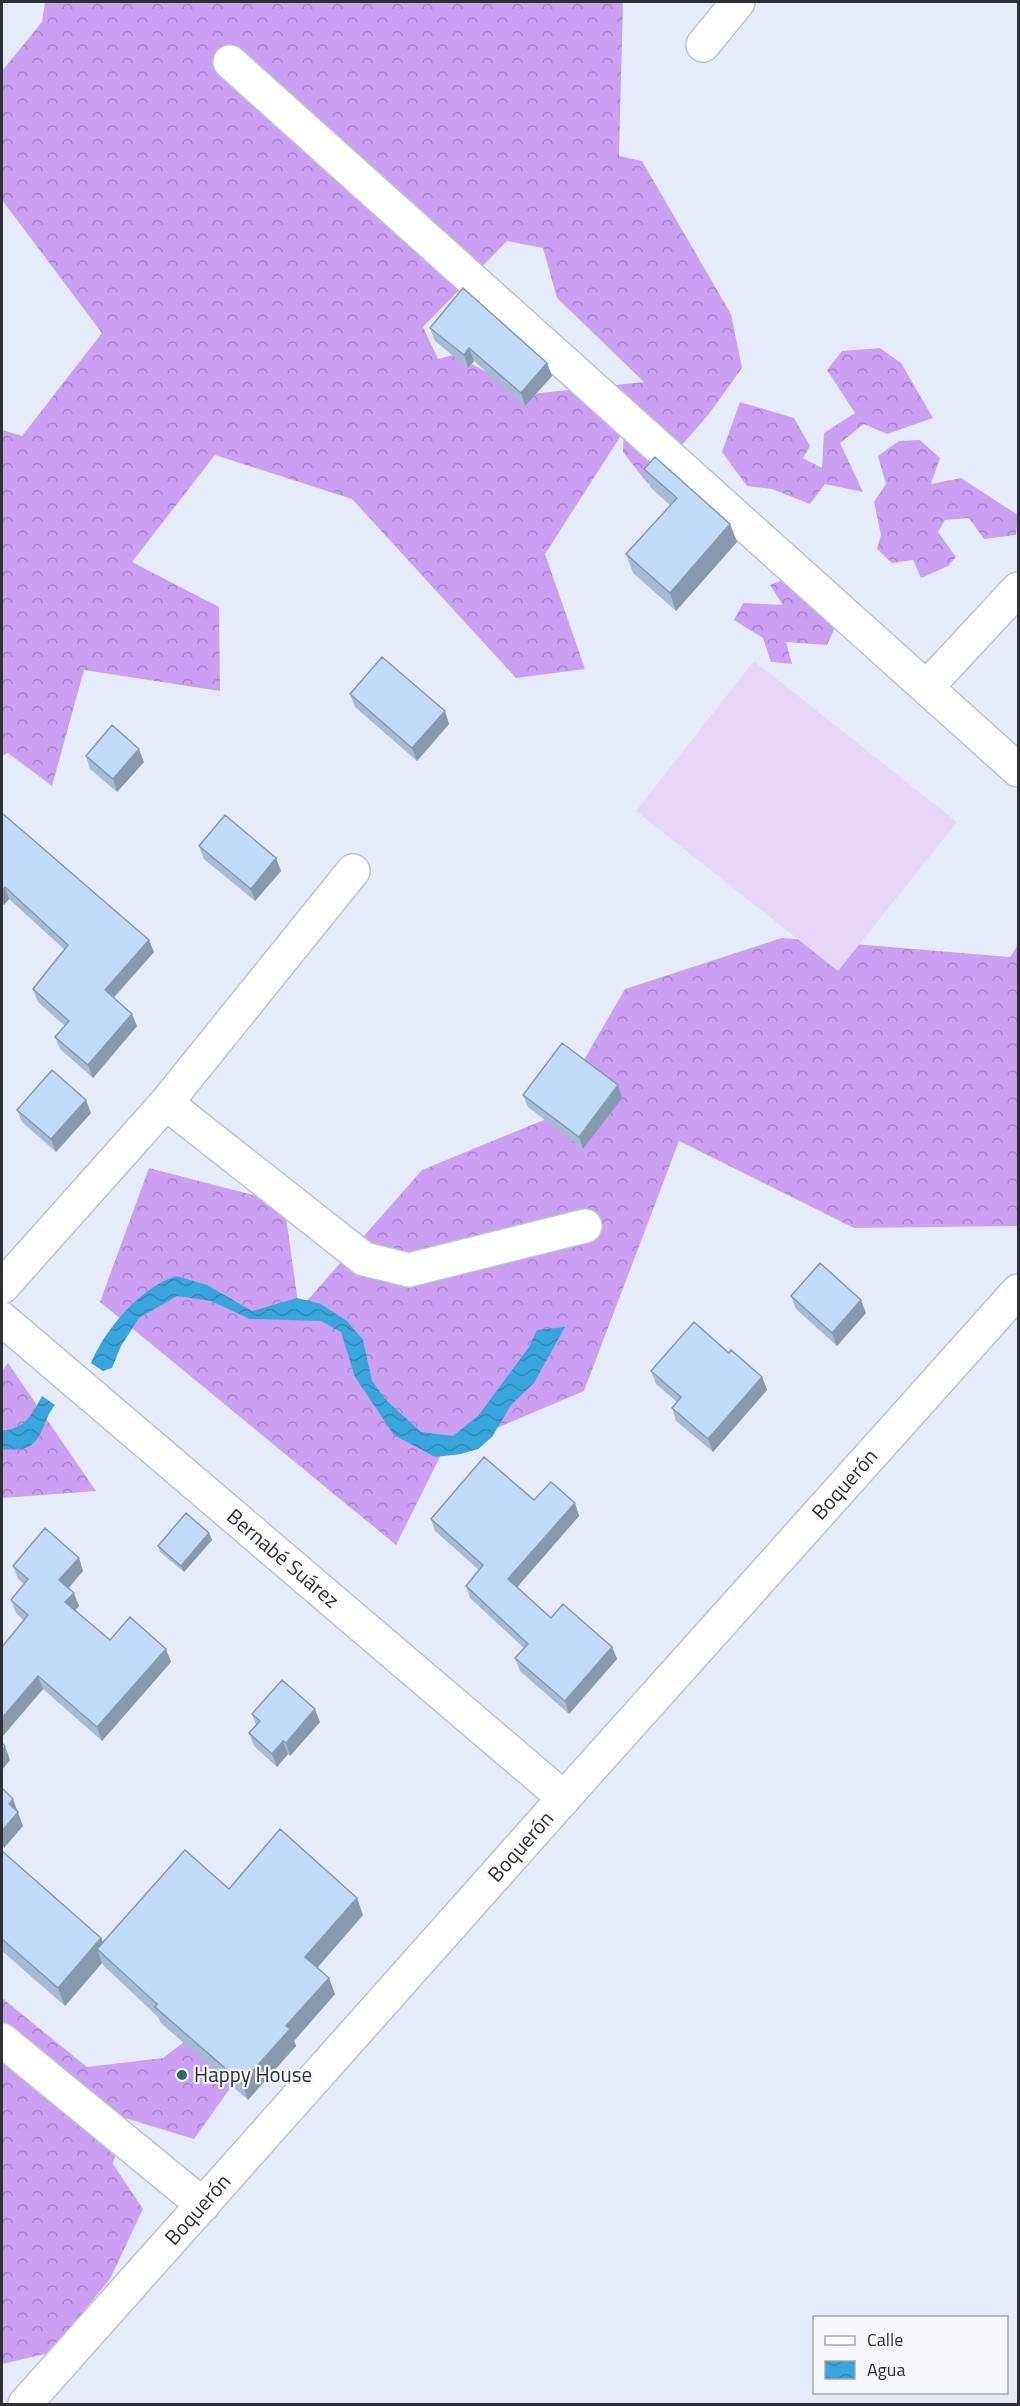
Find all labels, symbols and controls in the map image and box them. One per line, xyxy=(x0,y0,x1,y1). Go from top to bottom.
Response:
street label: Boquerón xyxy=(803,1441,885,1527)
street label: Bernabé Suárez xyxy=(220,1500,347,1615)
street label: Boquerón xyxy=(479,1803,561,1889)
place label: Happy House xyxy=(194,2058,312,2090)
marker: Happy House xyxy=(175,2068,189,2082)
street label: Boquerón xyxy=(156,2166,238,2252)
legend xyxy=(813,2316,1008,2394)
text: Calle xyxy=(867,2326,903,2353)
text: Agua xyxy=(867,2356,905,2383)

